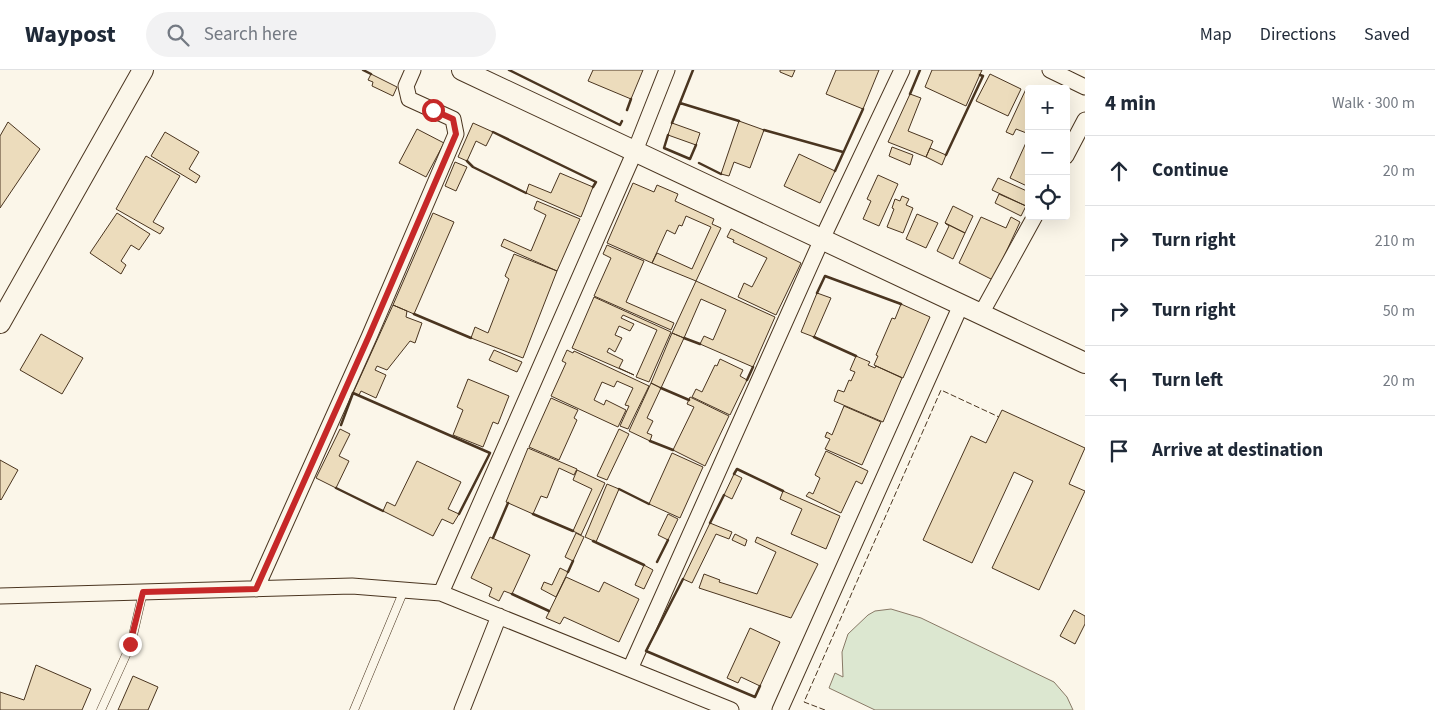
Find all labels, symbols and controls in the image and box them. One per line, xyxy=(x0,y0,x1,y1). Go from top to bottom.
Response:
search box xyxy=(146,12,496,57)
text: Waypost xyxy=(25,17,116,52)
icon: search xyxy=(164,21,192,49)
text: Search here xyxy=(204,21,297,48)
text: Map xyxy=(1200,22,1232,47)
text: Directions xyxy=(1260,22,1336,47)
text: Saved xyxy=(1364,22,1410,47)
map controls xyxy=(1025,85,1070,220)
button: + xyxy=(1025,85,1070,130)
text: 4 min xyxy=(1105,88,1156,118)
text: Walk · 300 m xyxy=(1332,92,1415,114)
route start xyxy=(422,99,445,122)
button: − xyxy=(1025,130,1070,175)
icon: ahead xyxy=(1105,157,1133,185)
text: Continue xyxy=(1152,157,1229,184)
text: 20 m xyxy=(1383,160,1415,182)
button: locate xyxy=(1025,175,1070,220)
icon: right xyxy=(1105,227,1133,255)
text: Turn right xyxy=(1152,227,1236,254)
text: 210 m xyxy=(1375,230,1415,252)
icon: right xyxy=(1105,297,1133,325)
text: Turn right xyxy=(1152,297,1236,324)
text: 50 m xyxy=(1383,300,1415,322)
icon: left xyxy=(1105,367,1133,395)
text: Turn left xyxy=(1152,367,1223,394)
text: 20 m xyxy=(1383,370,1415,392)
icon: arrive xyxy=(1105,437,1133,465)
text: Arrive at destination xyxy=(1152,437,1323,464)
route end xyxy=(119,633,142,656)

